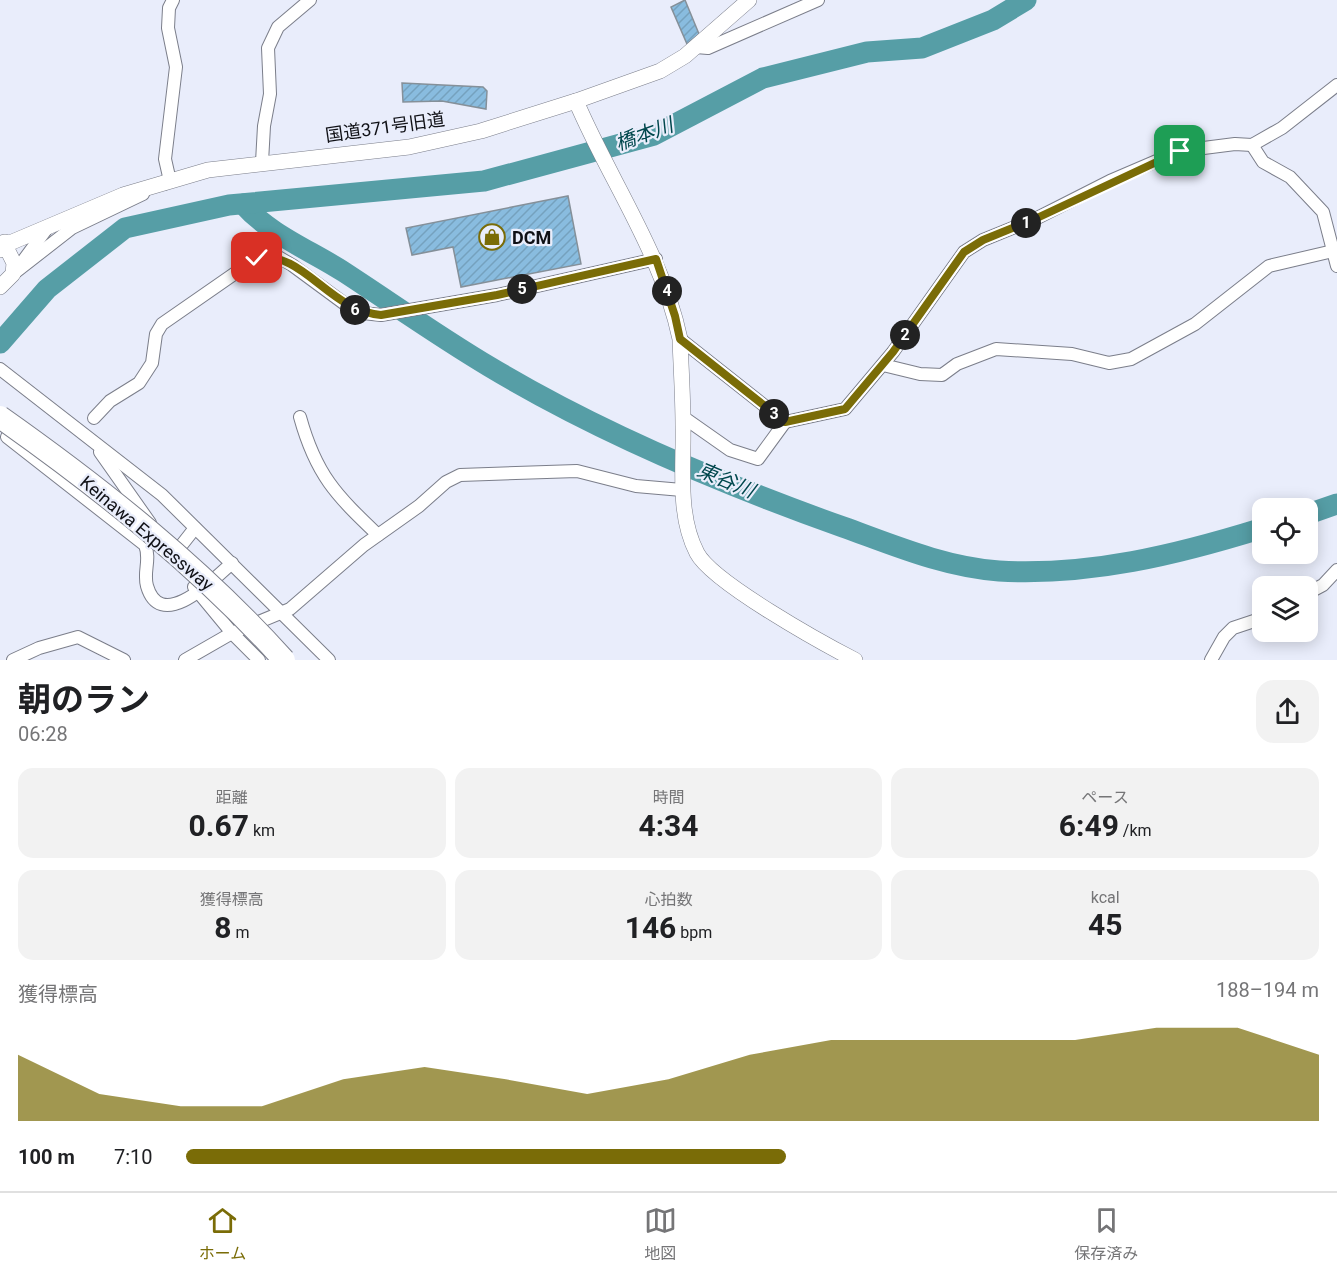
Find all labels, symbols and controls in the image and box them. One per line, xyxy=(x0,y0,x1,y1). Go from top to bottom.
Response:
street label: 国道371号旧道 xyxy=(324,108,446,146)
water label: 橋本川 xyxy=(612,112,678,156)
pin xyxy=(1154,125,1205,176)
icon: arrive xyxy=(1163,134,1196,167)
pin: 1 xyxy=(1011,208,1041,238)
text: 1 xyxy=(1021,213,1031,232)
shop icon: DCM xyxy=(477,222,507,252)
place label: DCM xyxy=(512,227,551,248)
pin xyxy=(231,232,282,283)
icon: check xyxy=(240,241,273,274)
pin: 5 xyxy=(507,274,537,304)
pin: 4 xyxy=(652,276,682,306)
text: 5 xyxy=(517,279,527,298)
text: 4 xyxy=(662,281,672,300)
pin: 6 xyxy=(340,295,370,325)
text: 6 xyxy=(350,300,360,319)
pin: 2 xyxy=(890,320,920,350)
text: 2 xyxy=(900,325,910,344)
pin: 3 xyxy=(759,399,789,429)
text: 3 xyxy=(769,404,779,423)
water label: 東谷川 xyxy=(694,457,760,504)
street label: Keinawa Expressway xyxy=(76,471,218,595)
map controls xyxy=(1252,498,1318,642)
button: locate xyxy=(1252,498,1318,564)
button: layers xyxy=(1252,576,1318,642)
text: 朝のラン xyxy=(18,680,150,719)
button: share xyxy=(1256,680,1319,743)
text: 06:28 xyxy=(18,722,68,746)
text: 距離 xyxy=(216,788,248,807)
text: 時間 xyxy=(652,788,685,807)
text: ペース xyxy=(1082,788,1129,807)
text: 0.67 xyxy=(189,808,249,843)
text: 4:34 xyxy=(638,808,699,843)
text: 6:49 xyxy=(1059,808,1119,843)
text: km xyxy=(249,821,275,840)
text: /km xyxy=(1119,821,1152,840)
text: kcal xyxy=(1091,888,1120,907)
text: 獲得標高 xyxy=(200,890,264,909)
text: 心拍数 xyxy=(644,890,693,909)
text: 45 xyxy=(1088,907,1122,942)
text: 8 xyxy=(214,910,231,945)
text: 146 xyxy=(625,910,676,945)
text: m xyxy=(231,923,249,942)
text: bpm xyxy=(676,923,712,942)
text: 188–194 m xyxy=(1216,978,1319,1002)
text: 獲得標高 xyxy=(18,982,98,1006)
text: 100 m xyxy=(18,1145,75,1169)
text: 7:10 xyxy=(114,1145,153,1169)
tab: ホーム xyxy=(199,1204,246,1264)
tab: 地図 xyxy=(644,1204,677,1264)
tab: 保存済み xyxy=(1074,1204,1138,1264)

